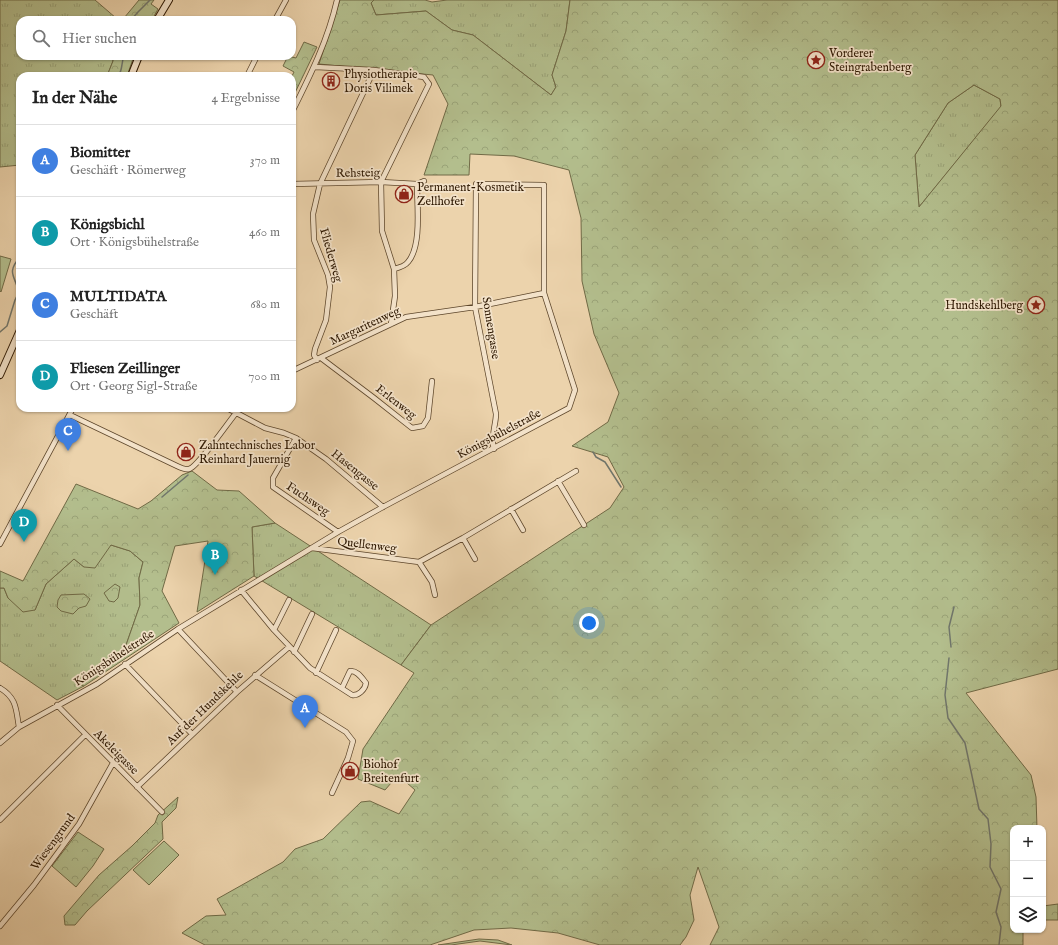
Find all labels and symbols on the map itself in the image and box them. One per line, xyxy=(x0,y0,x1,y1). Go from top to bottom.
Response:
place label: Vorderer Steingrabenberg xyxy=(828,46,912,75)
place icon: Vorderer Steingrabenberg xyxy=(806,50,826,70)
place label: Physiotherapie Doris Vilimek xyxy=(344,67,418,96)
building icon: Physiotherapie Doris Vilimek xyxy=(321,71,341,91)
street label: Rehsteig xyxy=(336,165,381,181)
place label: Permanent-Kosmetik Zellhofer xyxy=(417,180,524,209)
shop icon: Permanent-Kosmetik Zellhofer xyxy=(394,184,414,204)
street label: Fliederweg xyxy=(316,226,346,284)
place icon: Hundskehlberg xyxy=(1026,295,1046,315)
street label: Sonnengasse xyxy=(479,296,503,361)
place label: Hundskehlberg xyxy=(945,298,1023,313)
street label: Margaritenweg xyxy=(327,303,403,349)
street label: Erlenweg xyxy=(373,381,420,423)
street label: Königsbühelstraße xyxy=(455,405,544,462)
pin: C xyxy=(55,418,81,451)
place label: Zahntechnisches Labor Reinhard Jauernig xyxy=(199,438,316,468)
shop icon: Zahntechnisches Labor Reinhard Jauernig xyxy=(176,442,196,462)
street label: Hasengasse xyxy=(328,446,382,494)
street label: Fuchsweg xyxy=(283,479,333,519)
pin: D xyxy=(11,509,37,542)
street label: Quellenweg xyxy=(336,534,398,556)
pin: B xyxy=(202,542,228,575)
your location xyxy=(579,613,599,633)
street label: Königsbühelstraße xyxy=(71,626,157,690)
street label: Auf der Hundskehle xyxy=(163,667,247,749)
pin: A xyxy=(292,695,318,728)
street label: Akeleigasse xyxy=(90,726,142,778)
place label: Biohof Breitenfurt xyxy=(363,757,419,786)
shop icon: Biohof Breitenfurt xyxy=(340,761,360,781)
street label: Wiesengrund xyxy=(27,810,79,873)

